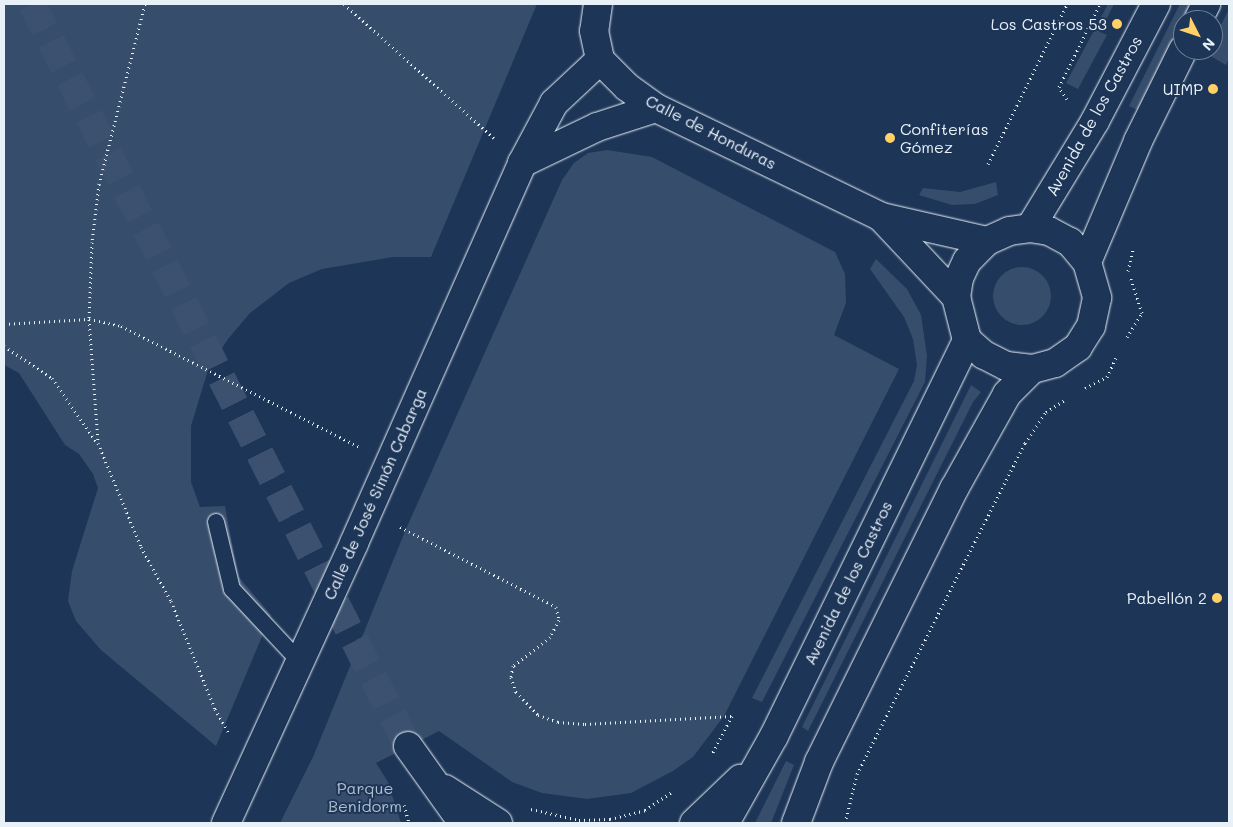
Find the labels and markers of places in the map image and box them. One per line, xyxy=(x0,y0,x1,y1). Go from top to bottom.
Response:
place label: Los Castros 53 xyxy=(991,14,1107,34)
marker: Los Castros 53 xyxy=(1111,18,1123,30)
place label: UIMP xyxy=(1163,79,1203,99)
marker: UIMP xyxy=(1207,83,1219,95)
place label: Confiterías Gómez xyxy=(900,119,989,157)
marker: Confiterías Gómez xyxy=(884,132,896,144)
place label: Pabellón 2 xyxy=(1127,588,1207,608)
marker: Pabellón 2 xyxy=(1211,592,1223,604)

